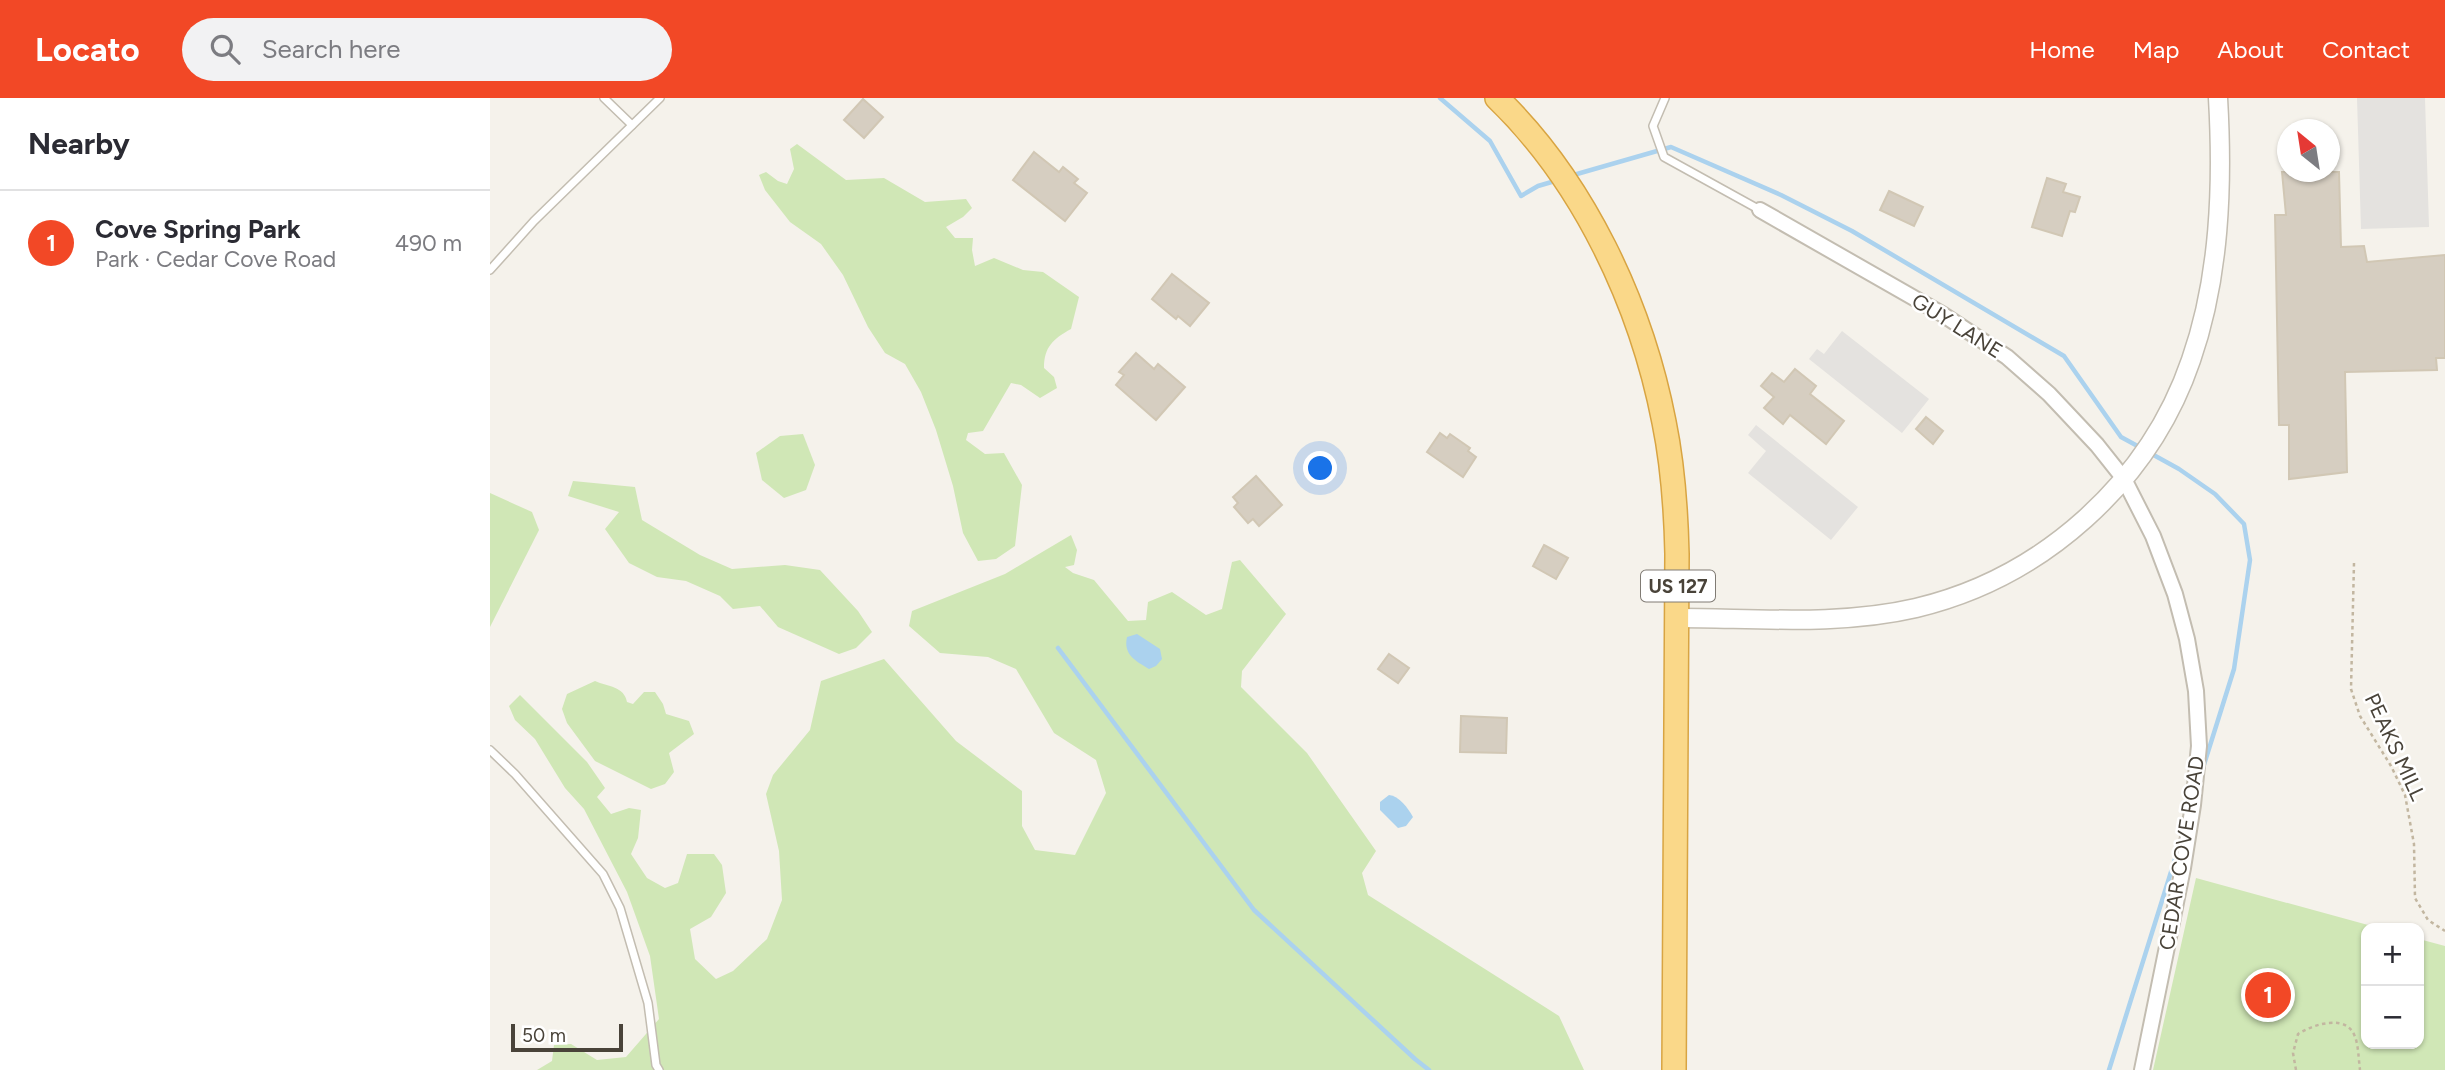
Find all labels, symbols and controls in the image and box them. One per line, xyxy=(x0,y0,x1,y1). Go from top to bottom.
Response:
search box xyxy=(182,18,672,81)
text: Locato xyxy=(35,30,140,69)
icon: search xyxy=(206,30,244,68)
text: Search here xyxy=(262,33,401,65)
text: Home xyxy=(2029,35,2095,64)
text: Map xyxy=(2133,35,2179,64)
text: About xyxy=(2217,35,2284,64)
text: Contact xyxy=(2322,35,2410,64)
north arrow xyxy=(2277,119,2340,182)
text: Nearby xyxy=(28,125,130,162)
text: Cove Spring Park xyxy=(95,213,301,245)
text: 1 xyxy=(46,229,56,257)
text: 490 m xyxy=(395,229,462,257)
text: Park · Cedar Cove Road xyxy=(95,245,336,273)
street label: GUY LANE xyxy=(1907,288,2007,363)
your location xyxy=(1303,451,1337,485)
road number: US 127 xyxy=(1641,570,1715,601)
street label: PEAKS MILL xyxy=(2360,689,2431,804)
street label: CEDAR COVE ROAD xyxy=(2154,754,2209,952)
map controls xyxy=(2361,923,2424,1049)
button: + xyxy=(2361,923,2424,986)
pin: 1 xyxy=(2245,969,2291,1021)
button: − xyxy=(2361,986,2424,1049)
scale bar xyxy=(511,1021,623,1053)
text: 50 m xyxy=(522,1024,566,1047)

